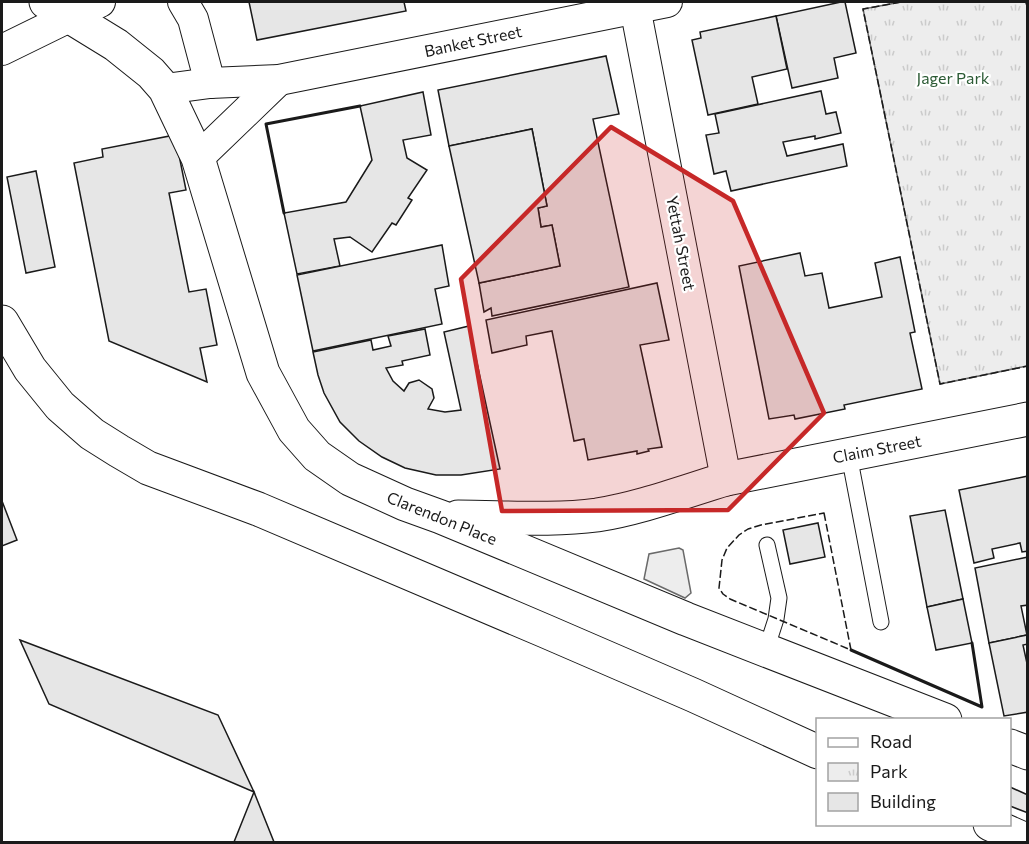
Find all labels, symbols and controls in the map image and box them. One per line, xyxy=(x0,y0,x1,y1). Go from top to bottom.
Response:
street label: Banket Street xyxy=(422,21,524,60)
park label: Jager Park xyxy=(917,68,990,87)
street label: Yettah Street xyxy=(663,194,700,292)
street label: Claim Street xyxy=(831,431,923,466)
street label: Clarendon Place xyxy=(384,487,500,548)
legend xyxy=(816,718,1011,826)
text: Road xyxy=(870,730,912,752)
text: Park xyxy=(870,760,908,782)
text: Building xyxy=(870,790,936,812)

